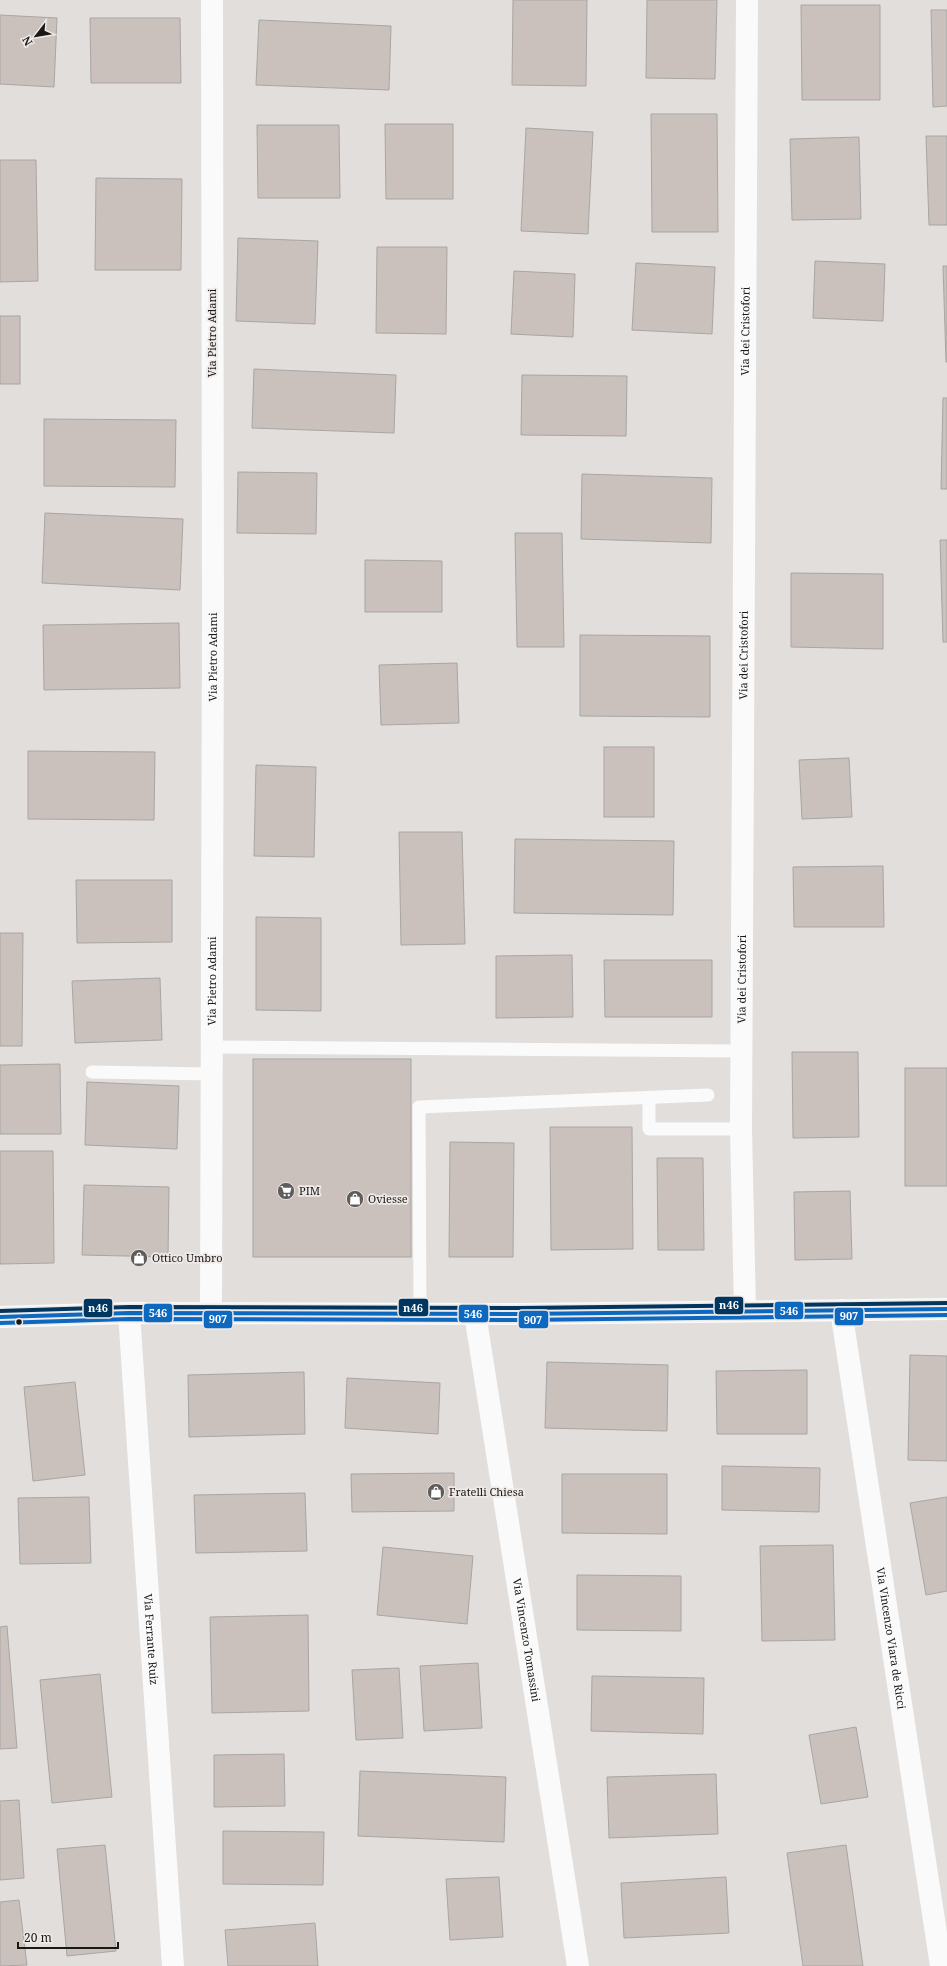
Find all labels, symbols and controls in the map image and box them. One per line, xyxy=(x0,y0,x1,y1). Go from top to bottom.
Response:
north arrow xyxy=(16,16,56,56)
text: N xyxy=(18,34,36,49)
street label: Via dei Cristofori xyxy=(737,286,752,376)
street label: Via Pietro Adami xyxy=(204,288,219,377)
street label: Via dei Cristofori xyxy=(735,610,751,700)
street label: Via Pietro Adami xyxy=(205,612,220,701)
street label: Via dei Cristofori xyxy=(734,934,749,1024)
street label: Via Pietro Adami xyxy=(204,936,219,1025)
supermarket icon: PIM xyxy=(276,1181,296,1201)
place label: PIM xyxy=(299,1183,320,1198)
shop icon: Oviesse xyxy=(345,1189,365,1209)
place label: Oviesse xyxy=(368,1191,408,1206)
shop icon: Ottico Umbro xyxy=(129,1248,149,1268)
place label: Ottico Umbro xyxy=(152,1250,223,1265)
line badge: n46 xyxy=(714,1296,744,1315)
text: n46 xyxy=(719,1297,739,1312)
line badge: n46 xyxy=(83,1298,113,1318)
line badge: n46 xyxy=(398,1298,429,1317)
text: n46 xyxy=(88,1300,108,1315)
text: n46 xyxy=(403,1300,423,1315)
line badge: 546 xyxy=(774,1301,804,1320)
line badge: 546 xyxy=(143,1303,173,1323)
text: 546 xyxy=(780,1303,798,1318)
line badge: 546 xyxy=(458,1304,489,1323)
text: 546 xyxy=(149,1305,167,1320)
text: 546 xyxy=(464,1306,482,1321)
line badge: 907 xyxy=(834,1307,864,1326)
text: 907 xyxy=(840,1308,858,1323)
line badge: 907 xyxy=(203,1310,233,1329)
line badge: 907 xyxy=(518,1310,549,1329)
text: 907 xyxy=(209,1311,227,1326)
text: 907 xyxy=(524,1312,542,1327)
unlabelled marker xyxy=(14,1317,24,1327)
shop icon: Fratelli Chiesa xyxy=(426,1482,446,1502)
place label: Fratelli Chiesa xyxy=(449,1484,524,1499)
street label: Via Vincenzo Viara de Ricci xyxy=(873,1566,910,1711)
street label: Via Vincenzo Tomassini xyxy=(510,1577,544,1703)
street label: Via Ferrante Ruiz xyxy=(141,1593,162,1685)
scale bar xyxy=(18,1924,118,1950)
text: 20 m xyxy=(24,1929,52,1946)

